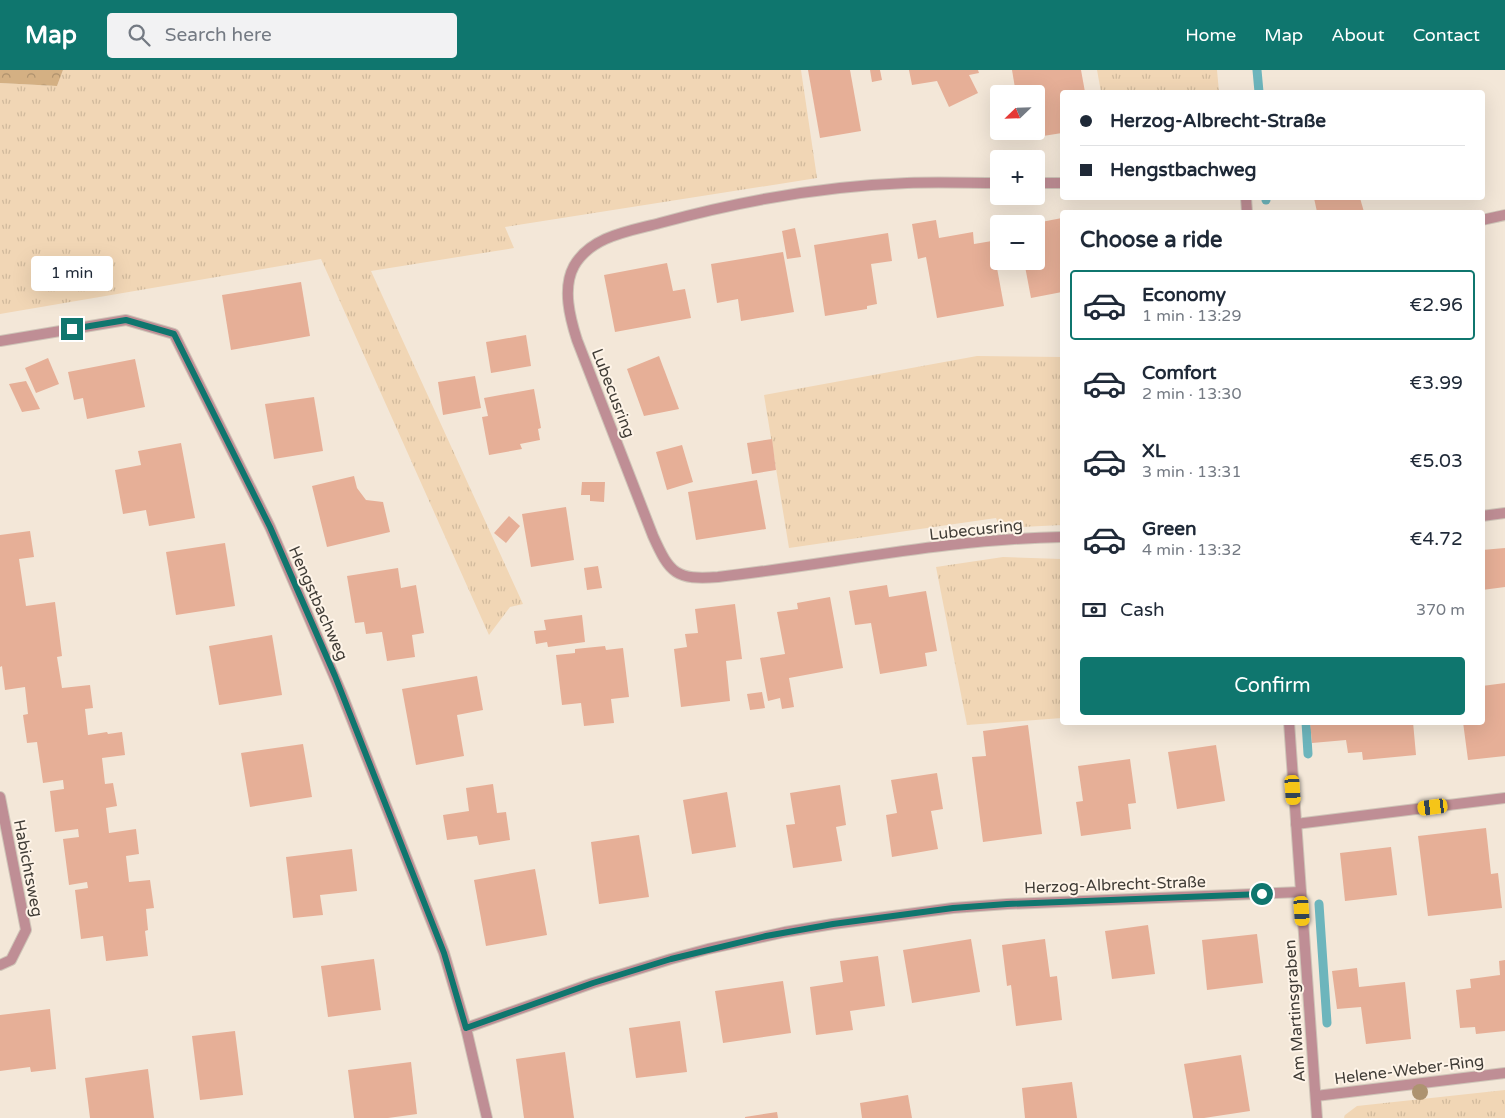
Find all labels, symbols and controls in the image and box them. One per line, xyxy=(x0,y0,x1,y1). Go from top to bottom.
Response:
search box xyxy=(107,13,457,58)
text: Map xyxy=(25,21,77,50)
icon: search xyxy=(125,21,153,49)
text: Search here xyxy=(165,24,272,46)
text: Home xyxy=(1185,24,1236,46)
text: Map xyxy=(1264,24,1303,46)
text: About xyxy=(1331,24,1385,46)
text: Contact xyxy=(1413,24,1480,46)
north arrow xyxy=(990,85,1045,140)
map controls xyxy=(990,85,1045,270)
text: Herzog-Albrecht-Straße xyxy=(1110,110,1326,132)
button: + xyxy=(990,150,1045,205)
text: Hengstbachweg xyxy=(1110,159,1257,181)
button: − xyxy=(990,215,1045,270)
text: Choose a ride xyxy=(1080,227,1223,253)
callout: 1 min xyxy=(31,256,113,292)
text: 1 min xyxy=(51,263,93,283)
icon: car xyxy=(1082,283,1127,328)
text: Economy xyxy=(1142,284,1226,306)
text: €2.96 xyxy=(1409,294,1463,316)
text: 1 min · 13:29 xyxy=(1142,306,1241,326)
route end xyxy=(61,318,83,340)
street label: Lubecusring xyxy=(587,346,639,441)
icon: car xyxy=(1082,361,1127,406)
text: Comfort xyxy=(1142,362,1216,384)
text: €3.99 xyxy=(1409,372,1463,394)
text: 2 min · 13:30 xyxy=(1142,384,1241,404)
icon: car xyxy=(1082,439,1127,484)
text: XL xyxy=(1142,440,1166,462)
text: €5.03 xyxy=(1409,450,1463,472)
text: 3 min · 13:31 xyxy=(1142,462,1241,482)
street label: Lubecusring xyxy=(928,515,1024,545)
icon: car xyxy=(1082,517,1127,562)
text: Green xyxy=(1142,518,1196,540)
text: €4.72 xyxy=(1409,528,1463,550)
text: 4 min · 13:32 xyxy=(1142,540,1241,560)
street label: Hengstbachweg xyxy=(284,543,352,664)
icon: cash xyxy=(1080,596,1108,624)
text: Cash xyxy=(1120,599,1165,621)
text: 370 m xyxy=(1416,600,1465,620)
button: Confirm xyxy=(1080,657,1465,715)
car xyxy=(1284,775,1301,805)
car xyxy=(1417,798,1448,816)
street label: Habichtsweg xyxy=(9,818,47,919)
street label: Herzog-Albrecht-Straße xyxy=(1024,872,1206,898)
route start xyxy=(1251,883,1273,905)
car xyxy=(1293,896,1310,926)
street label: Am Martinsgraben xyxy=(1280,939,1310,1083)
street label: Helene-Weber-Ring xyxy=(1333,1051,1485,1089)

